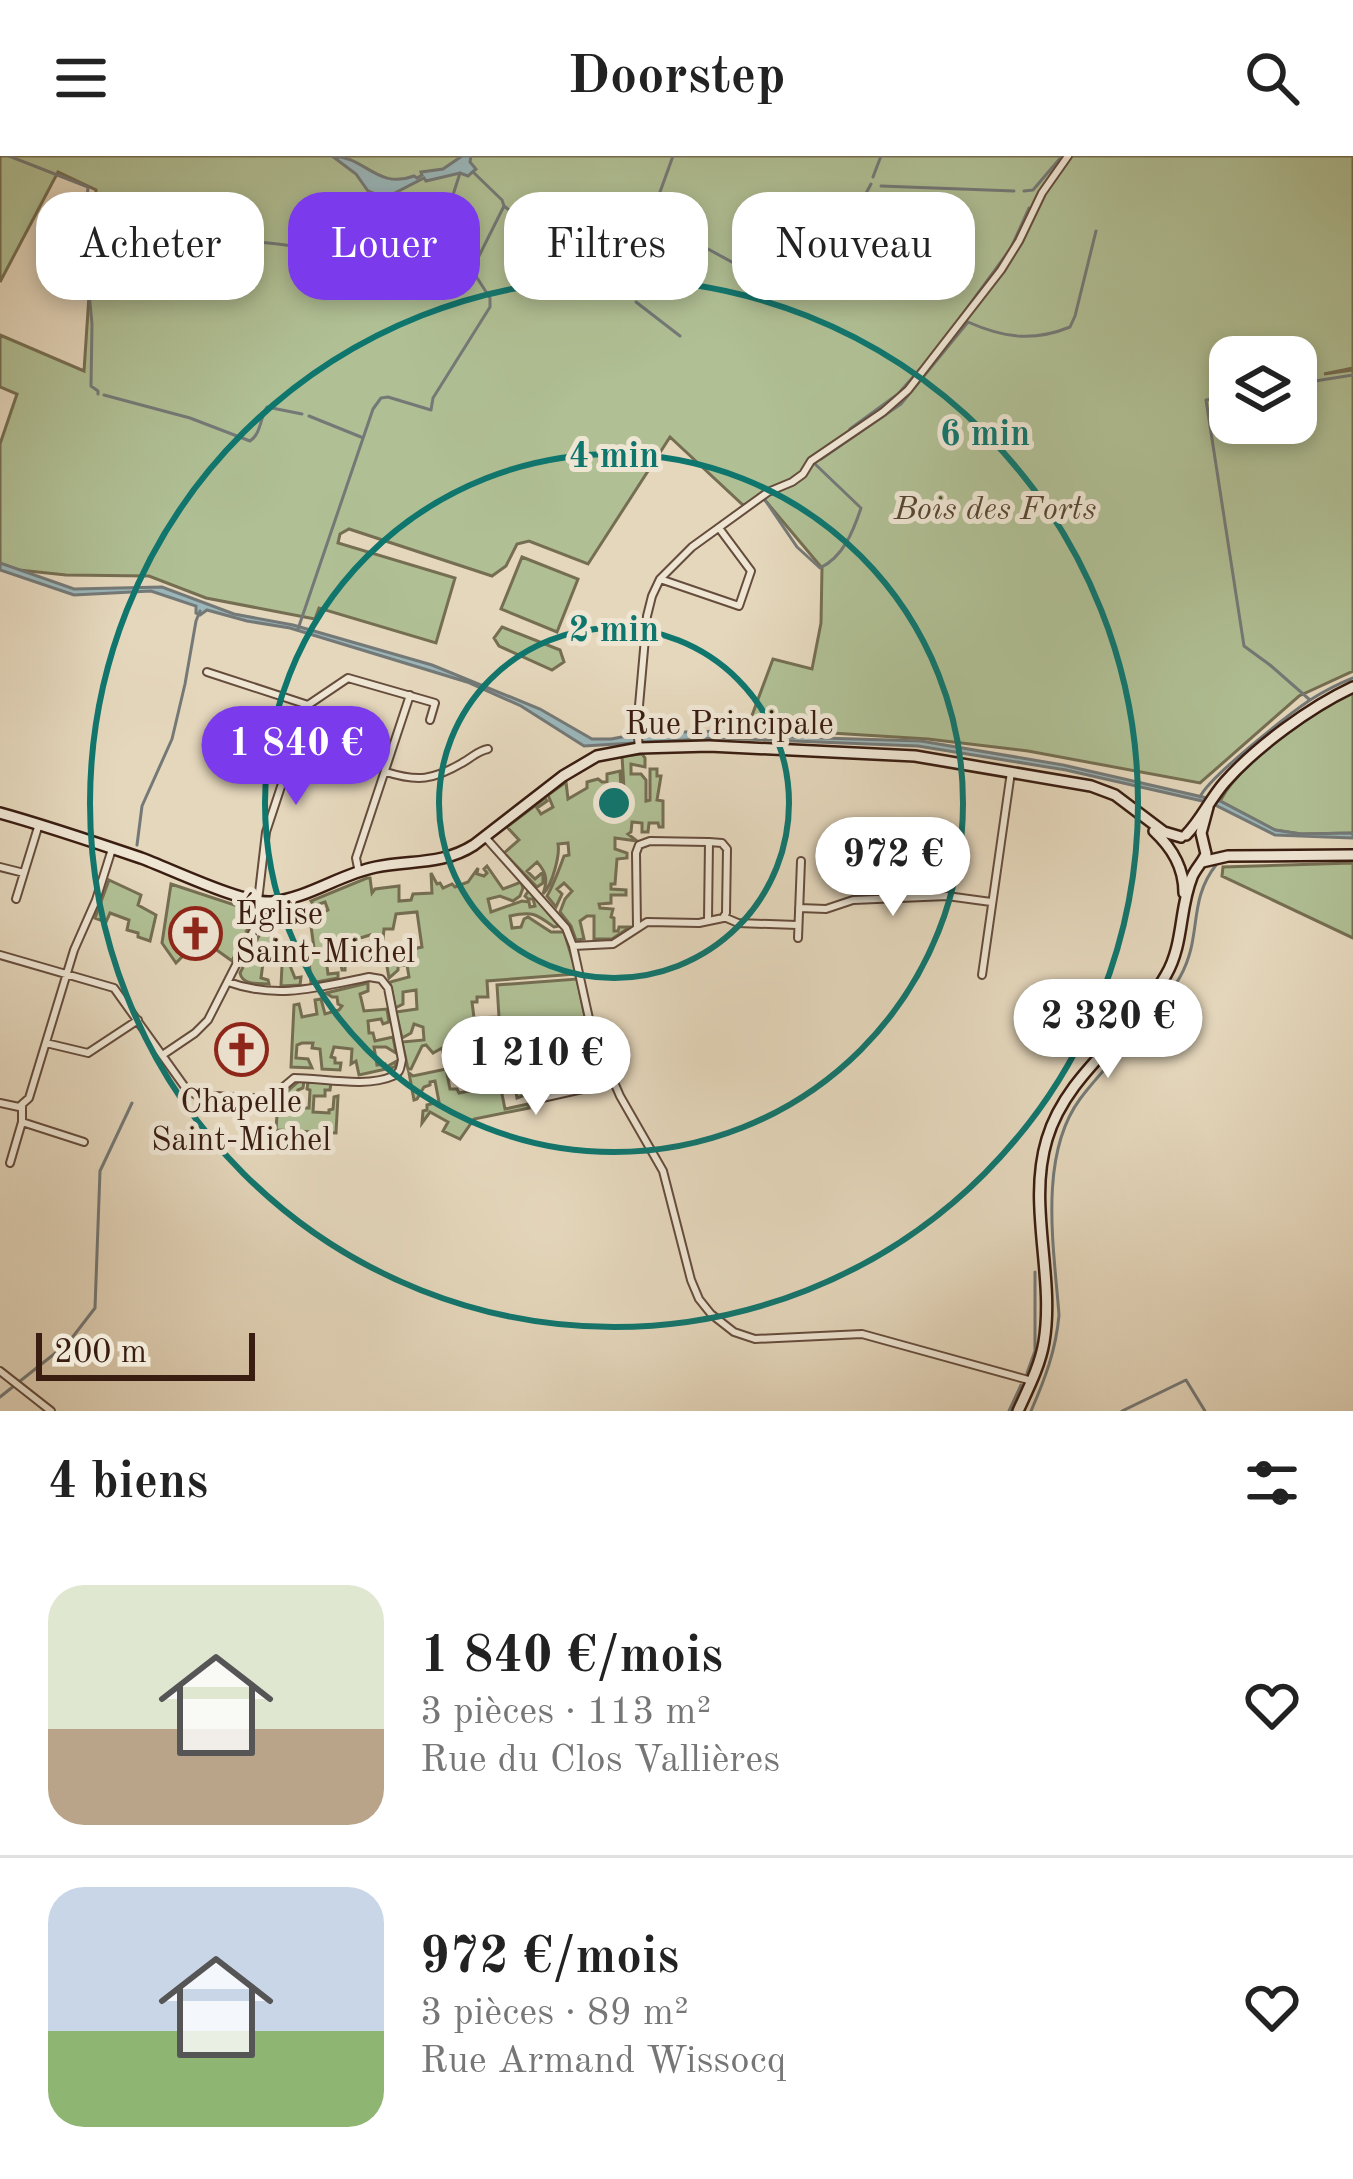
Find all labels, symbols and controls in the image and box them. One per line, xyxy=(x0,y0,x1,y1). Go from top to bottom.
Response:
icon: menu xyxy=(48,45,114,111)
icon: search xyxy=(1239,45,1305,111)
text: Doorstep xyxy=(567,51,786,105)
chip: Acheter xyxy=(36,192,264,300)
chip: Louer xyxy=(288,192,480,300)
chip: Filtres xyxy=(504,192,708,300)
chip: Nouveau xyxy=(732,192,975,300)
map controls xyxy=(1209,336,1317,444)
button: layers xyxy=(1209,336,1317,444)
text: 6 min xyxy=(940,418,1030,454)
text: 4 min xyxy=(569,440,659,476)
park label: Bois des Forts xyxy=(893,494,1096,527)
text: 2 min xyxy=(569,614,659,650)
pin: 1 840 € xyxy=(185,706,407,808)
street label: Rue Principale xyxy=(624,709,834,742)
text: 1 840 € xyxy=(229,725,363,764)
centre of rings xyxy=(593,782,635,824)
pin: 972 € xyxy=(809,817,977,919)
text: 972 € xyxy=(842,836,944,875)
place label: Église Saint-Michel xyxy=(235,892,415,970)
church icon: Église Saint-Michel xyxy=(168,906,224,962)
pin: 2 320 € xyxy=(997,979,1219,1081)
text: 2 320 € xyxy=(1041,998,1175,1037)
pin: 1 210 € xyxy=(425,1016,647,1118)
church icon: Chapelle Saint-Michel xyxy=(213,1021,269,1077)
text: 1 210 € xyxy=(469,1035,603,1074)
place label: Chapelle Saint-Michel xyxy=(151,1087,331,1158)
scale bar xyxy=(36,1327,255,1380)
text: 200 m xyxy=(54,1337,147,1370)
icon: filters xyxy=(1239,1450,1305,1516)
text: 4 biens xyxy=(48,1458,208,1509)
text: 1 840 €/mois xyxy=(420,1632,723,1683)
icon: home xyxy=(144,1633,288,1777)
icon: heart xyxy=(1239,1672,1305,1738)
text: 3 pièces · 113 m² xyxy=(420,1693,711,1732)
text: Rue du Clos Vallières xyxy=(420,1741,780,1780)
text: 972 €/mois xyxy=(420,1933,679,1984)
icon: home xyxy=(144,1935,288,2079)
icon: heart xyxy=(1239,1974,1305,2040)
text: 3 pièces · 89 m² xyxy=(420,1994,689,2033)
text: Rue Armand Wissocq xyxy=(420,2042,786,2081)

